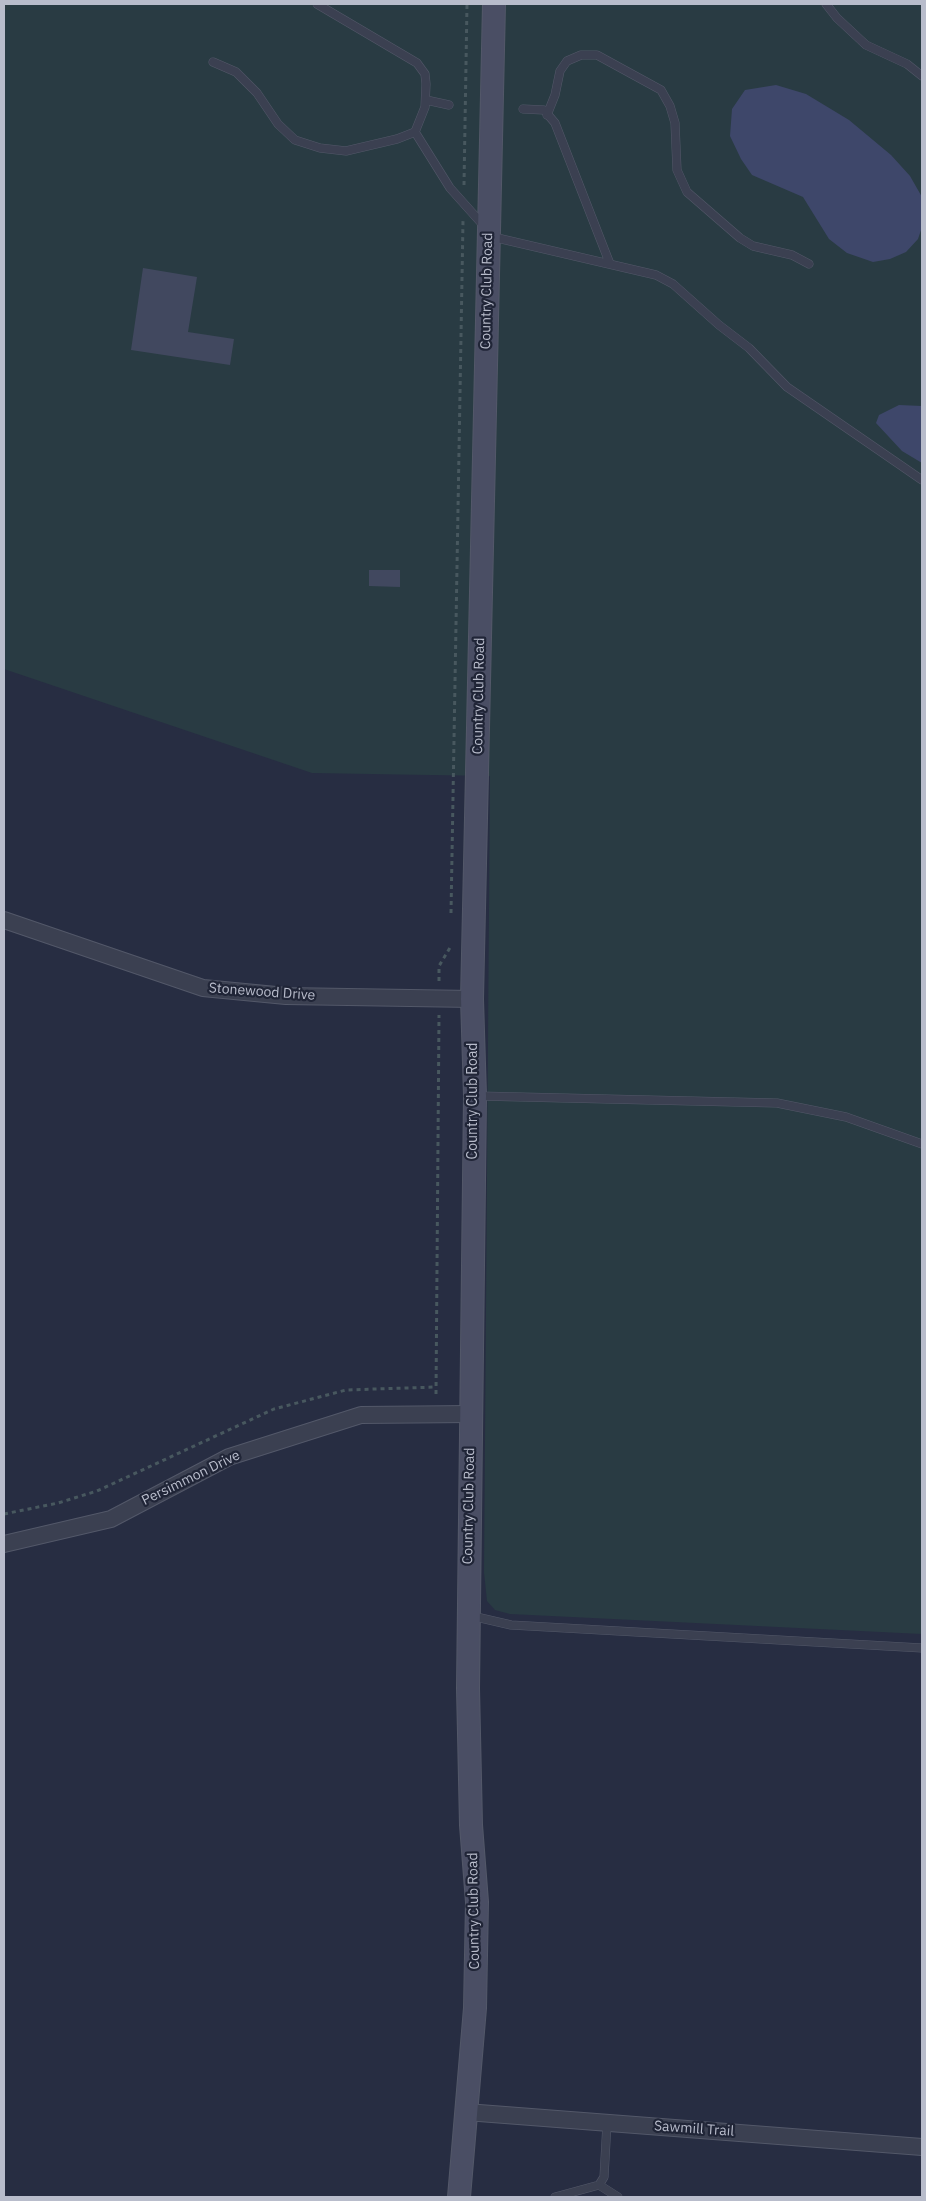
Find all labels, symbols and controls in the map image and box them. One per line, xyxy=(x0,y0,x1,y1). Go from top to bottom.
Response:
street label: Country Club Road xyxy=(478,232,496,350)
street label: Country Club Road xyxy=(470,637,488,755)
street label: Stonewood Drive xyxy=(208,980,316,1004)
street label: Country Club Road xyxy=(465,1043,481,1159)
street label: Persimmon Drive xyxy=(139,1447,243,1509)
street label: Country Club Road xyxy=(460,1447,478,1565)
street label: Country Club Road xyxy=(465,1852,483,1970)
street label: Sawmill Trail xyxy=(653,2118,735,2140)

